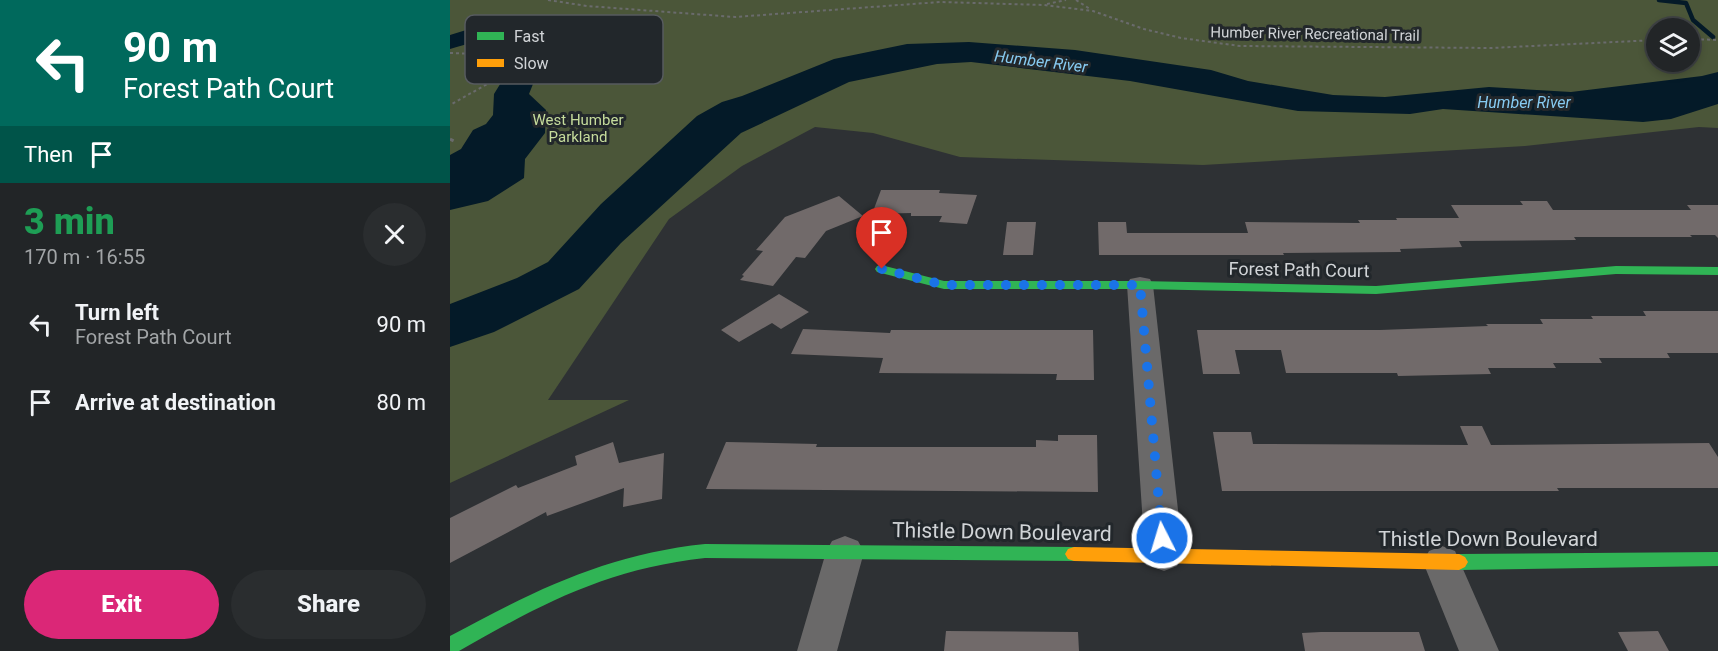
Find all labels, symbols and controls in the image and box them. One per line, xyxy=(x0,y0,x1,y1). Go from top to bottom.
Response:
legend xyxy=(465,15,663,84)
map controls xyxy=(1646,18,1700,72)
button: layers xyxy=(1646,18,1700,72)
text: 90 m xyxy=(123,23,218,72)
street label: Humber River Recreational Trail xyxy=(1210,23,1420,45)
icon: left xyxy=(24,24,102,102)
text: Fast xyxy=(514,27,545,46)
water label: Humber River xyxy=(993,46,1089,77)
text: Slow xyxy=(514,54,549,73)
text: Forest Path Court xyxy=(123,73,334,105)
water label: Humber River xyxy=(1477,93,1572,112)
park label: West Humber Parkland xyxy=(533,111,624,146)
icon: arrive xyxy=(85,138,118,171)
text: Then xyxy=(24,142,73,167)
text: 3 min xyxy=(24,201,115,243)
button: close xyxy=(363,203,426,266)
pin xyxy=(856,207,907,269)
icon: arrive xyxy=(865,216,898,249)
text: 170 m · 16:55 xyxy=(24,245,145,269)
street label: Forest Path Court xyxy=(1228,258,1370,281)
text: Turn left xyxy=(75,300,159,325)
icon: left xyxy=(24,308,57,341)
text: 90 m xyxy=(377,312,426,337)
text: Forest Path Court xyxy=(75,325,231,349)
icon: arrive xyxy=(24,386,57,419)
text: Arrive at destination xyxy=(75,390,276,415)
text: 80 m xyxy=(377,390,426,415)
position arrow xyxy=(1130,506,1194,570)
street label: Thistle Down Boulevard xyxy=(892,518,1112,546)
street label: Thistle Down Boulevard xyxy=(1378,527,1598,551)
button: Exit xyxy=(24,570,219,639)
button: Share xyxy=(231,570,426,639)

